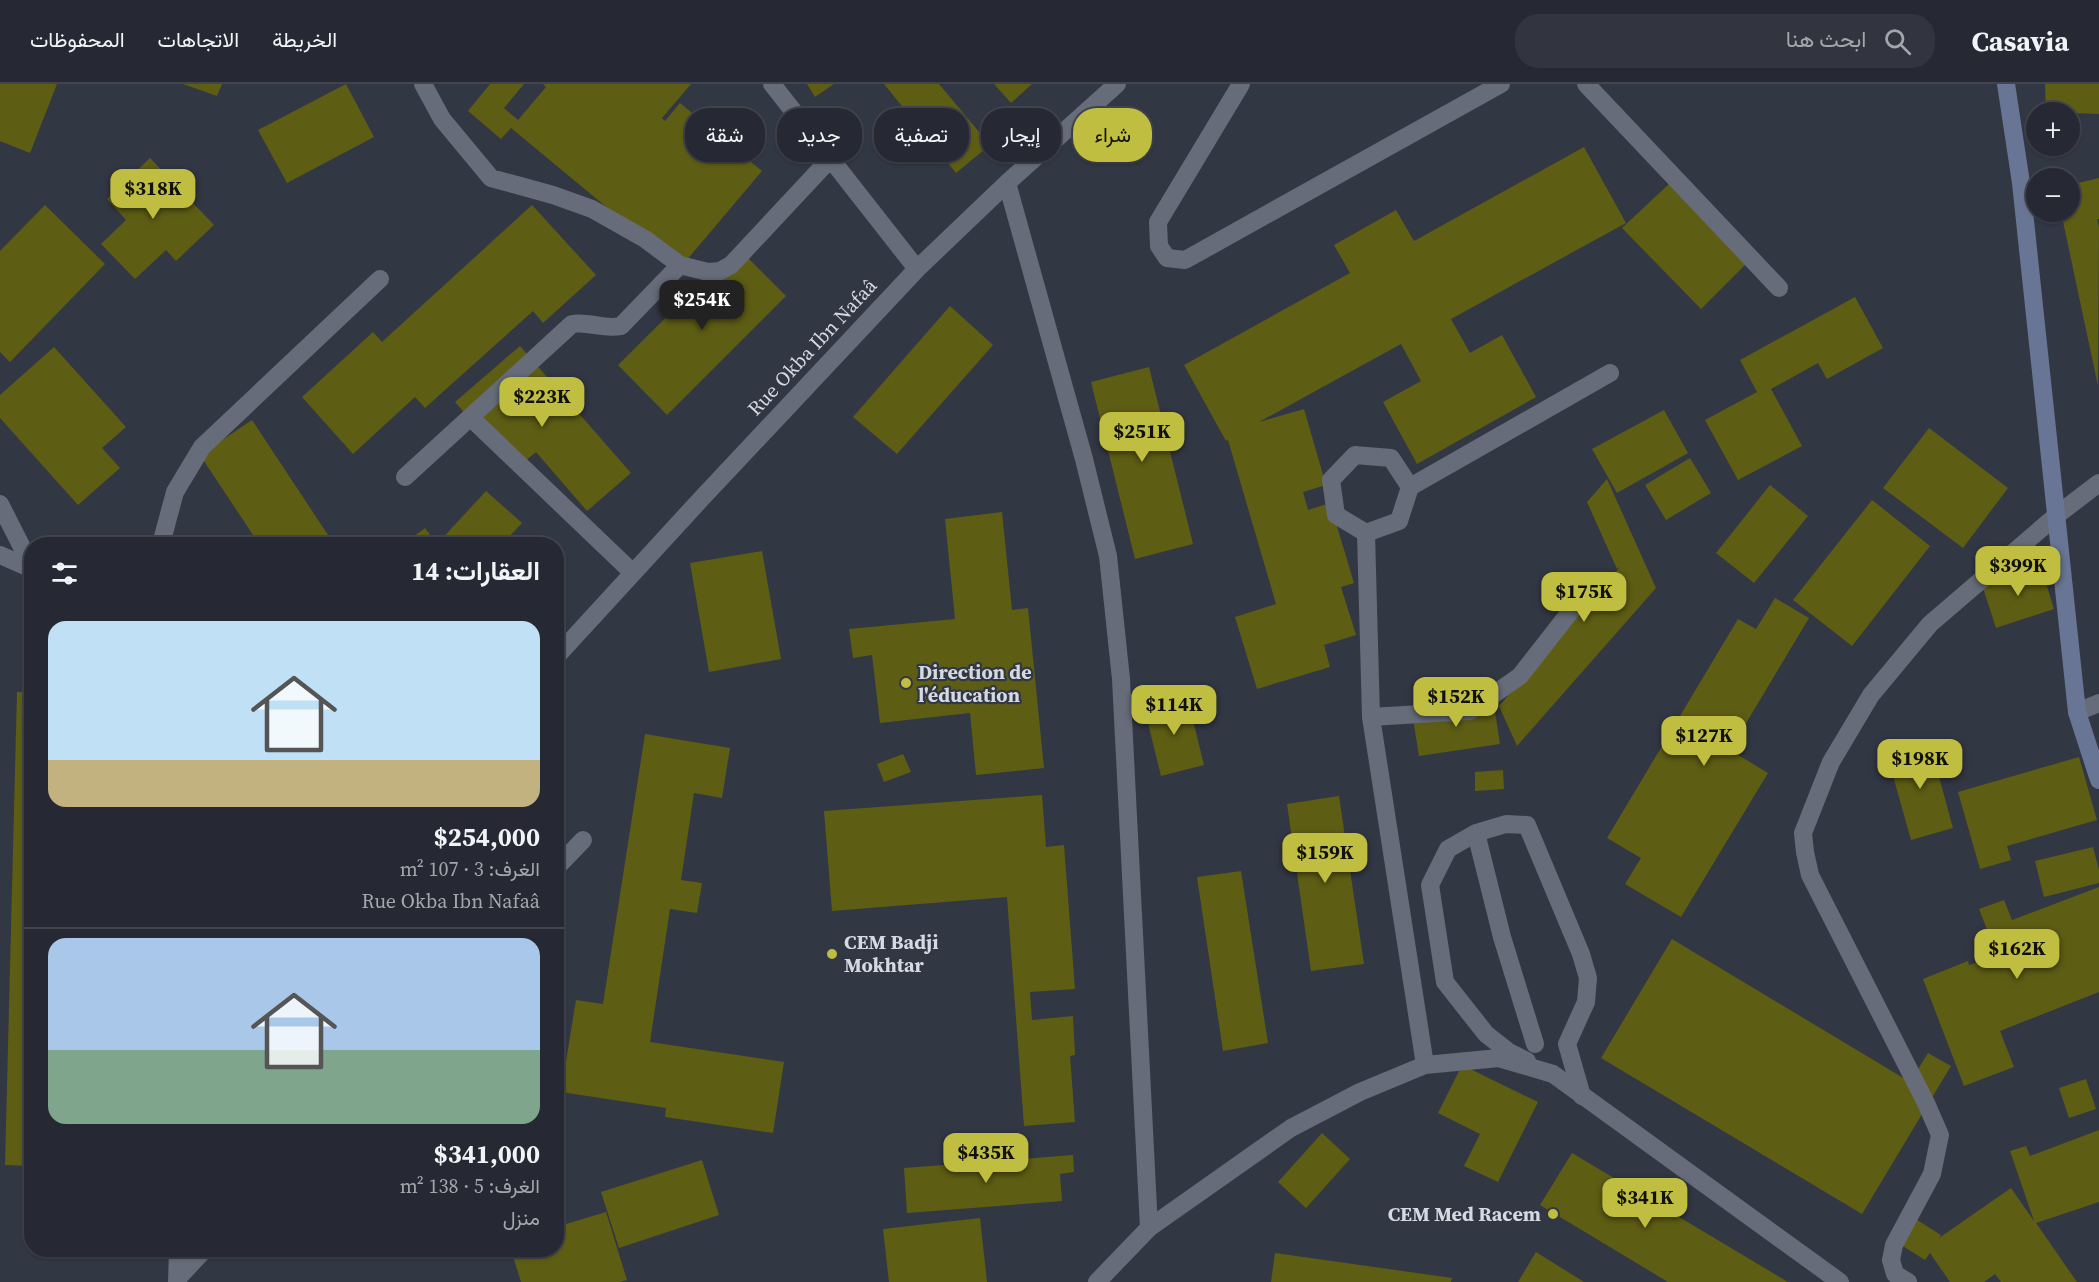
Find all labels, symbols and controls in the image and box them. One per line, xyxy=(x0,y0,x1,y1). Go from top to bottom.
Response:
search box xyxy=(1515,14,1935,68)
text: Casavia xyxy=(1971,22,2069,60)
text: ابحث هنا xyxy=(1786,24,1866,54)
text: المحفوظات xyxy=(30,25,125,54)
text: الاتجاهات xyxy=(158,25,239,54)
text: الخريطة xyxy=(272,25,337,54)
icon: search xyxy=(1881,25,1914,58)
map controls xyxy=(2026,102,2080,222)
button: + xyxy=(2026,102,2080,156)
chip: شقة xyxy=(685,108,765,162)
chip: جديد xyxy=(777,108,862,162)
chip: تصفية xyxy=(874,108,969,162)
chip: إيجار xyxy=(981,108,1061,162)
chip: شراء xyxy=(1073,108,1152,162)
button: − xyxy=(2026,168,2080,222)
pin: $318K xyxy=(111,169,195,220)
text: $318K xyxy=(124,174,182,202)
street label: Rue Okba Ibn Nafaâ xyxy=(741,272,884,422)
pin: $254K xyxy=(660,280,744,331)
text: $254K xyxy=(673,285,731,313)
pin: $223K xyxy=(500,377,584,428)
text: $223K xyxy=(513,382,571,410)
pin: $251K xyxy=(1100,412,1184,463)
text: $251K xyxy=(1113,417,1171,445)
pin: $399K xyxy=(1976,546,2060,597)
text: $399K xyxy=(1989,551,2047,579)
text: العقارات: 14 xyxy=(411,553,540,589)
icon: filters xyxy=(48,557,81,590)
pin: $175K xyxy=(1542,572,1626,623)
text: $175K xyxy=(1555,577,1613,605)
place label: Direction de l'éducation xyxy=(918,658,1032,709)
icon: home xyxy=(240,660,348,768)
marker: Direction de l'éducation xyxy=(899,676,913,690)
pin: $152K xyxy=(1414,677,1498,728)
text: $152K xyxy=(1427,682,1485,710)
pin: $114K xyxy=(1132,685,1216,736)
text: $114K xyxy=(1145,690,1203,718)
pin: $127K xyxy=(1662,716,1746,767)
text: $127K xyxy=(1675,721,1733,749)
pin: $198K xyxy=(1878,739,1962,790)
text: $198K xyxy=(1891,744,1949,772)
text: $254,000 xyxy=(434,819,540,855)
pin: $159K xyxy=(1283,833,1367,884)
text: $159K xyxy=(1296,838,1354,866)
text: الغرف: 3 · 107 m² xyxy=(400,855,540,883)
text: Rue Okba Ibn Nafaâ xyxy=(362,887,540,915)
place label: CEM Badji Mokhtar xyxy=(844,928,939,979)
pin: $162K xyxy=(1975,929,2059,980)
text: $162K xyxy=(1988,934,2046,962)
marker: CEM Badji Mokhtar xyxy=(825,947,839,961)
icon: home xyxy=(240,977,348,1085)
pin: $435K xyxy=(944,1133,1028,1184)
text: $341,000 xyxy=(434,1136,540,1172)
text: $435K xyxy=(957,1138,1015,1166)
text: الغرف: 5 · 138 m² xyxy=(400,1172,540,1200)
pin: $341K xyxy=(1603,1178,1687,1229)
text: $341K xyxy=(1616,1183,1674,1211)
place label: CEM Med Racem xyxy=(1388,1200,1541,1228)
text: منزل xyxy=(503,1204,540,1232)
marker: CEM Med Racem xyxy=(1546,1207,1560,1221)

